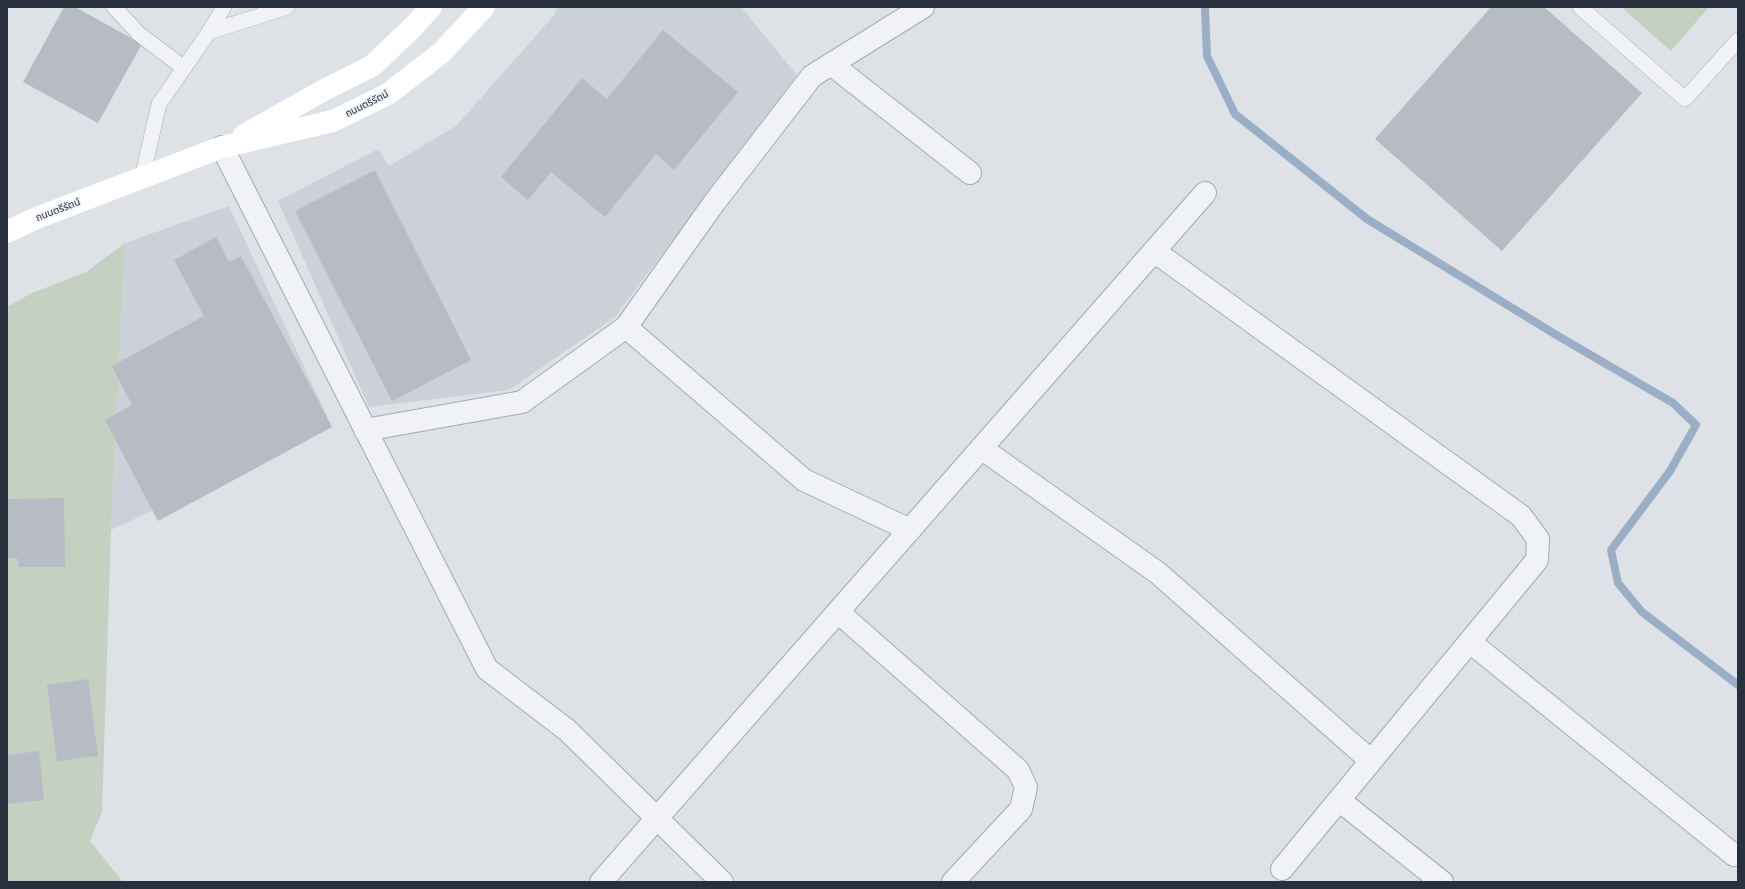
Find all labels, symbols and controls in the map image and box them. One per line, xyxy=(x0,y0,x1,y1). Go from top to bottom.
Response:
street label: ถนนตรีรัตน์ xyxy=(343,88,391,120)
street label: ถนนตรีรัตน์ xyxy=(34,196,82,224)

